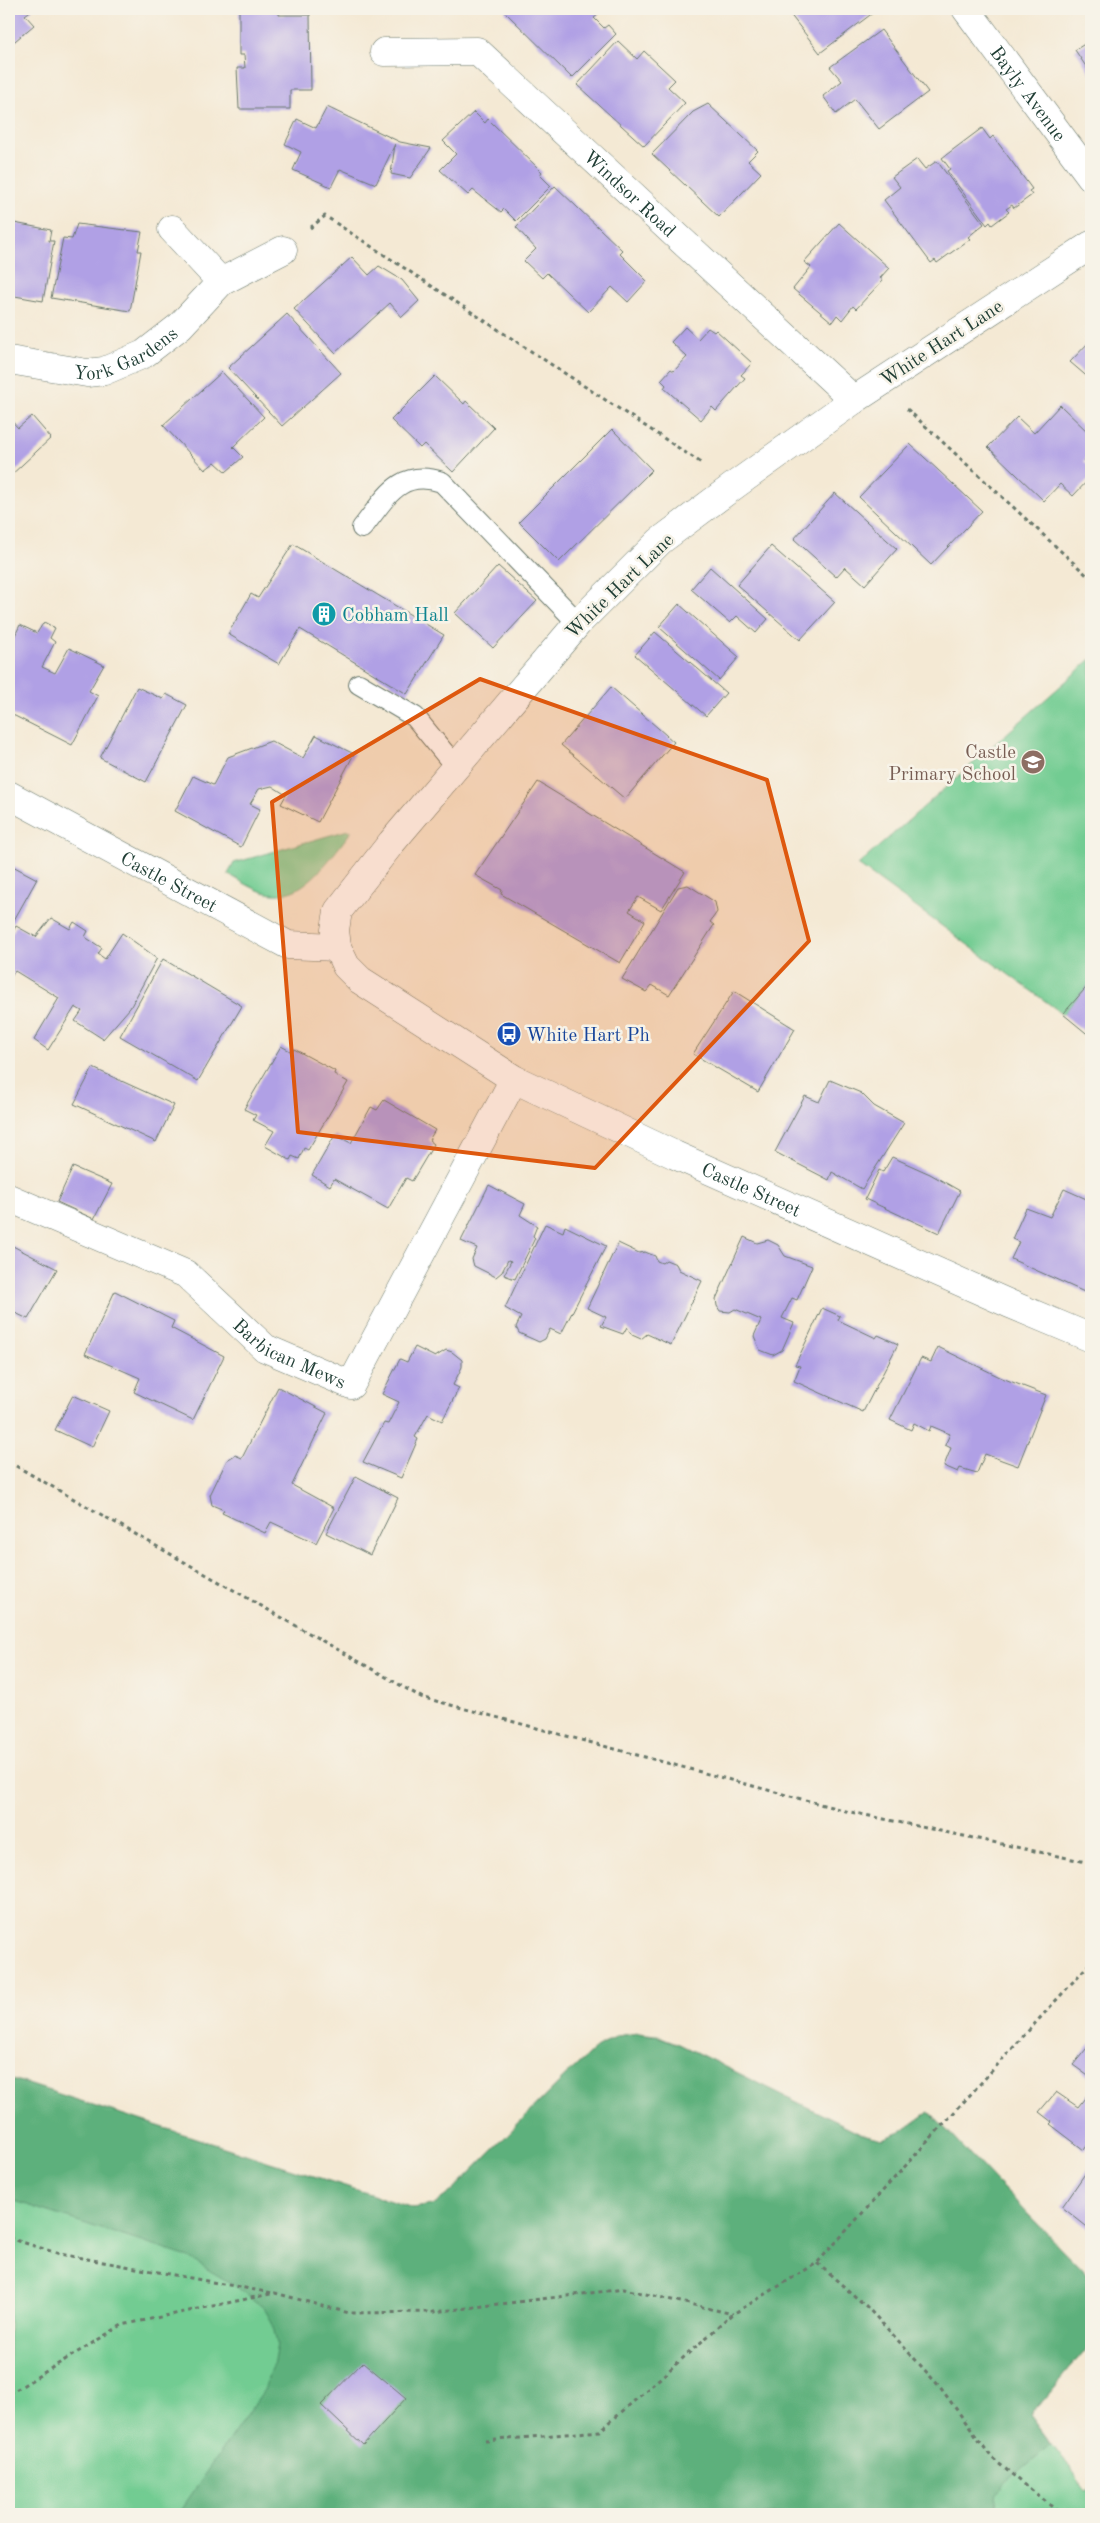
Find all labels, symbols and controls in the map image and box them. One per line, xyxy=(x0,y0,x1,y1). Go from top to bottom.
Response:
street label: Bayly Avenue xyxy=(985,44,1068,146)
street label: Windsor Road xyxy=(579,148,678,242)
street label: White Hart Lane xyxy=(878,298,1007,391)
street label: York Gardens xyxy=(72,325,182,385)
street label: White Hart Lane xyxy=(563,531,678,643)
building icon: Cobham Hall xyxy=(311,601,337,627)
place label: Cobham Hall xyxy=(342,607,449,626)
place label: Castle Primary School xyxy=(888,744,1016,785)
school or university icon: Castle Primary School xyxy=(1020,749,1046,775)
street label: Castle Street xyxy=(117,850,220,917)
bus stop icon: White Hart Ph xyxy=(496,1021,522,1047)
place label: White Hart Ph xyxy=(526,1027,650,1046)
street label: Castle Street xyxy=(698,1161,803,1222)
street label: Barbican Mews xyxy=(228,1316,348,1393)

